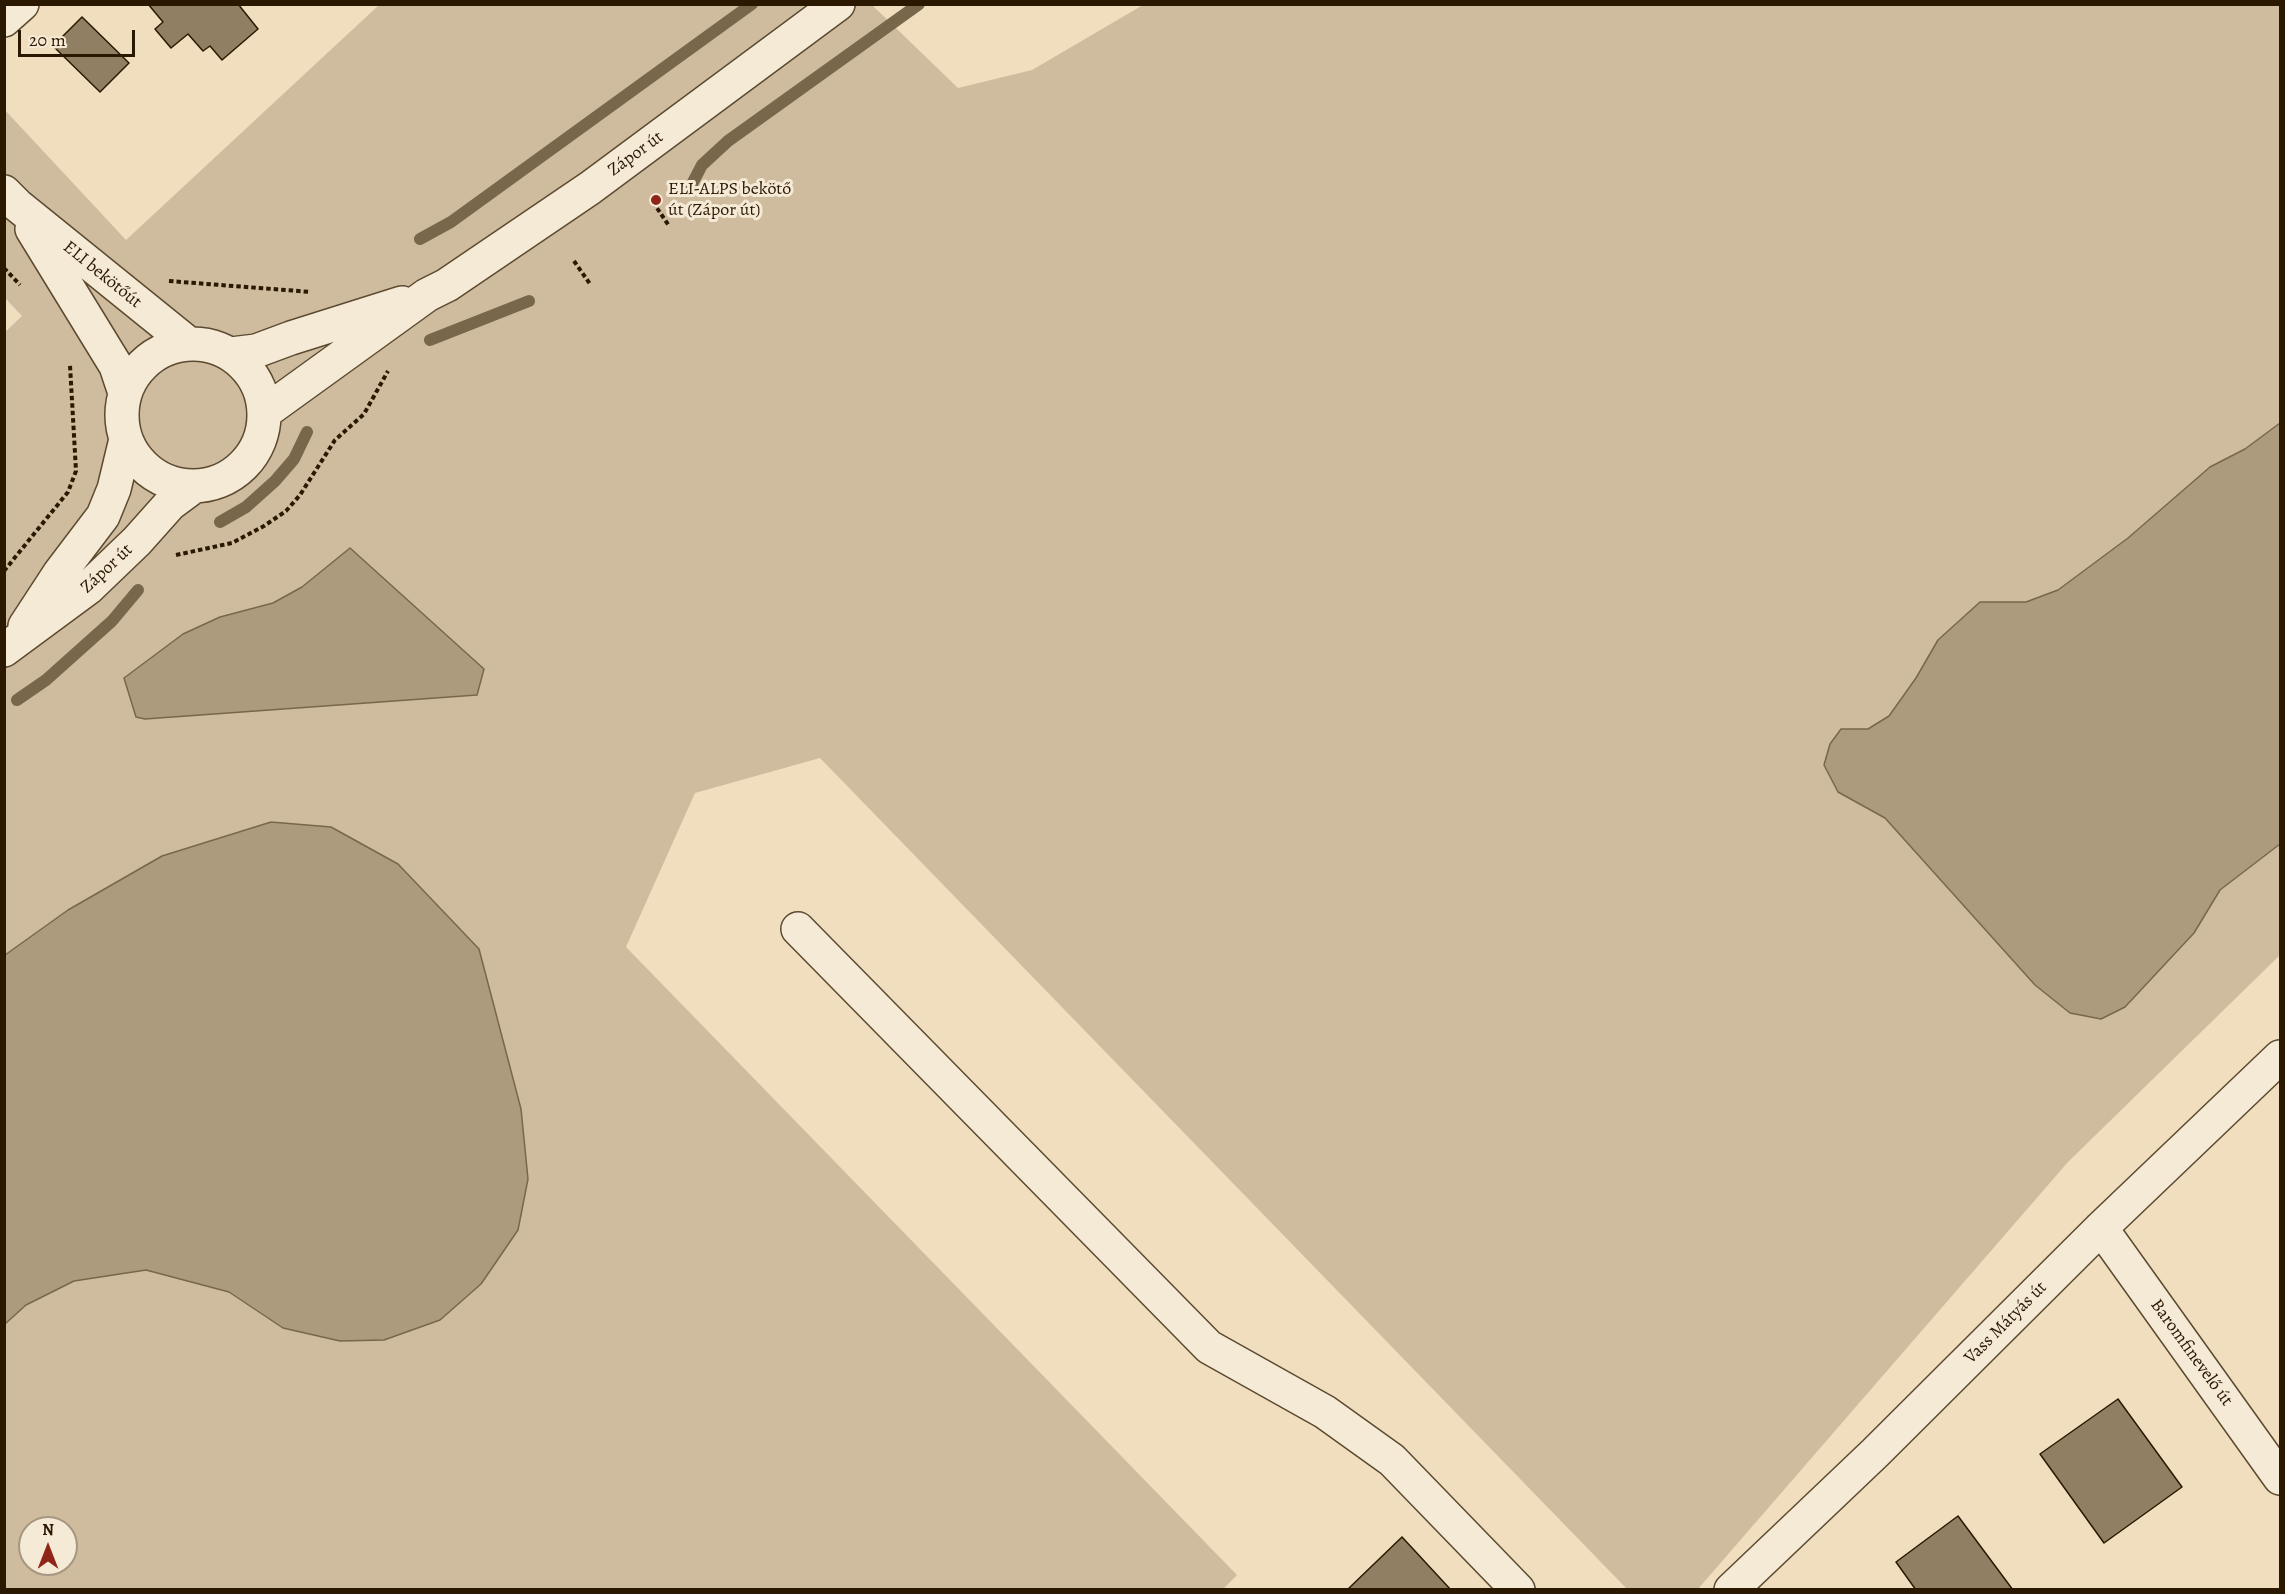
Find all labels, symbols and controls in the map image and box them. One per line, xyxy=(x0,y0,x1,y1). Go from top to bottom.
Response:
scale bar xyxy=(21,18,138,56)
text: 20 m xyxy=(29,28,66,52)
street label: Zápor út xyxy=(604,127,668,181)
place label: ELI-ALPS bekötő út (Zápor út) xyxy=(668,179,791,222)
marker: ELI-ALPS bekötő út (Zápor út) xyxy=(649,193,663,207)
street label: ELI bekötőút xyxy=(58,237,146,313)
street label: Zápor út xyxy=(77,540,137,598)
street label: Vass Mátyás út xyxy=(1960,1277,2052,1369)
street label: Baromfinevelő út xyxy=(2145,1295,2237,1411)
north arrow xyxy=(18,1516,78,1576)
text: N xyxy=(42,1519,54,1541)

